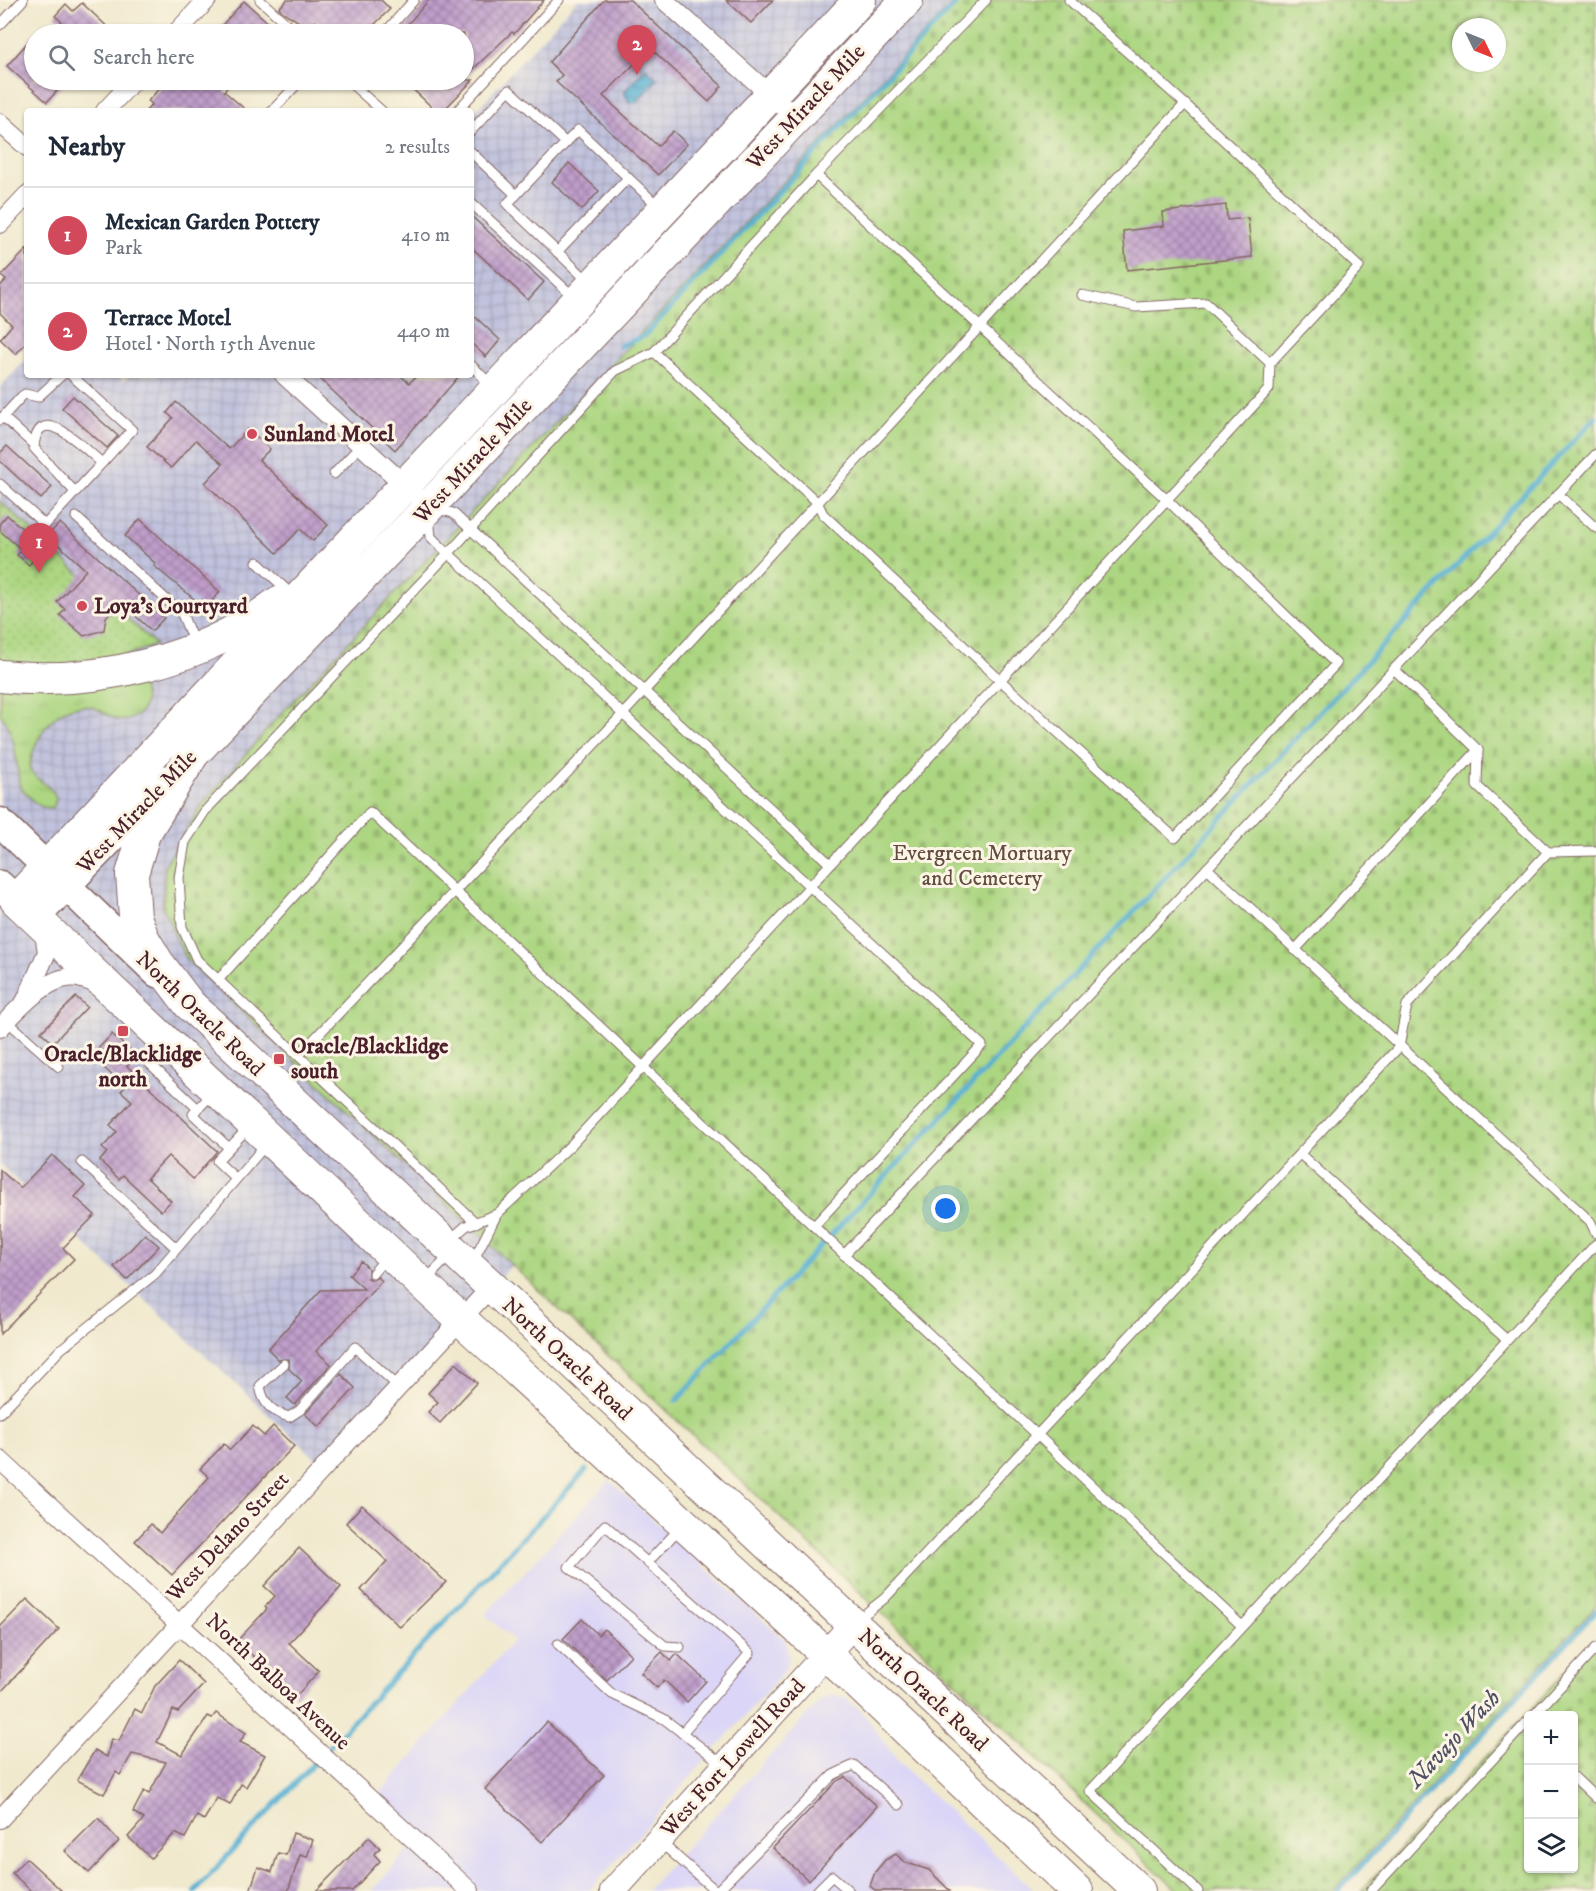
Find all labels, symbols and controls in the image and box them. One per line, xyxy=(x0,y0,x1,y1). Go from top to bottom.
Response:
north arrow xyxy=(1452,18,1506,72)
search box xyxy=(24,24,474,90)
pin: 2 xyxy=(618,26,656,75)
street label: West Miracle Mile xyxy=(740,39,871,176)
icon: search xyxy=(45,41,78,74)
text: Search here xyxy=(93,44,195,71)
text: Nearby xyxy=(48,131,125,164)
text: 2 results xyxy=(385,135,450,160)
text: Mexican Garden Pottery xyxy=(105,209,319,236)
text: 1 xyxy=(64,223,71,248)
text: 410 m xyxy=(401,223,450,248)
text: Park xyxy=(105,236,142,261)
text: Terrace Motel xyxy=(105,305,231,332)
text: 2 xyxy=(63,319,72,344)
text: 440 m xyxy=(397,319,450,344)
text: Hotel · North 15th Avenue xyxy=(105,332,316,357)
street label: West Miracle Mile xyxy=(407,393,538,530)
place label: Sunland Motel xyxy=(264,421,394,448)
marker: Sunland Motel xyxy=(245,427,259,441)
pin: 1 xyxy=(20,524,58,573)
place label: Loya's Courtyard xyxy=(94,593,249,620)
marker: Loya's Courtyard xyxy=(75,599,89,613)
street label: West Miracle Mile xyxy=(70,744,203,880)
park label: Evergreen Mortuary and Cemetery xyxy=(892,840,1072,892)
street label: North Oracle Road xyxy=(130,946,270,1082)
marker: Oracle/Blacklidge north xyxy=(116,1024,130,1038)
place label: Oracle/Blacklidge south xyxy=(291,1033,448,1085)
place label: Oracle/Blacklidge north xyxy=(44,1041,202,1093)
marker: Oracle/Blacklidge south xyxy=(272,1052,286,1066)
your location xyxy=(931,1194,960,1223)
street label: North Oracle Road xyxy=(496,1292,638,1426)
street label: West Delano Street xyxy=(160,1466,295,1608)
street label: North Balboa Avenue xyxy=(200,1608,356,1756)
street label: North Oracle Road xyxy=(852,1623,994,1757)
street label: West Fort Lowell Road xyxy=(654,1673,811,1844)
water label: Navajo Wash xyxy=(1399,1683,1507,1796)
map controls xyxy=(1524,1711,1578,1873)
button: + xyxy=(1524,1711,1578,1765)
button: − xyxy=(1524,1765,1578,1819)
button: layers xyxy=(1524,1819,1578,1873)

